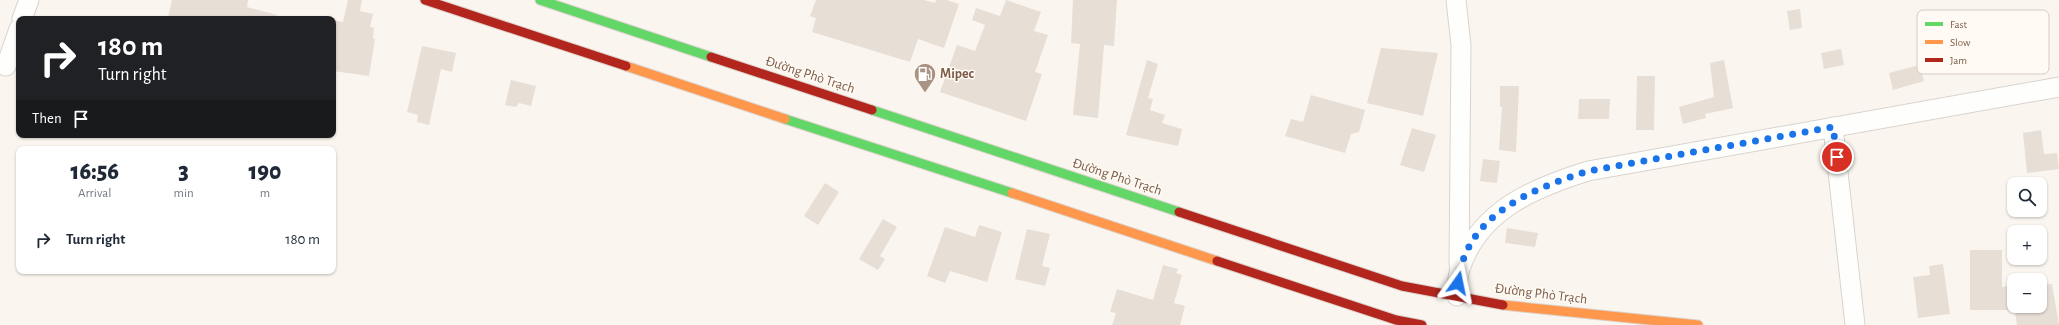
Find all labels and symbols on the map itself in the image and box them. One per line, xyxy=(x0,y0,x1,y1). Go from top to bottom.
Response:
legend xyxy=(1917,10,2049,74)
text: Fast xyxy=(1950,19,1968,30)
text: Slow xyxy=(1950,37,1971,48)
street label: Đường Phò Trạch xyxy=(763,54,857,96)
text: Jam xyxy=(1950,55,1967,66)
fuel station icon: Mipec xyxy=(912,61,938,94)
place label: Mipec xyxy=(940,67,975,81)
pin xyxy=(1820,140,1854,174)
street label: Đường Phò Trạch xyxy=(1070,156,1164,198)
position arrow xyxy=(1437,262,1479,304)
street label: Đường Phò Trạch xyxy=(1494,281,1588,307)

